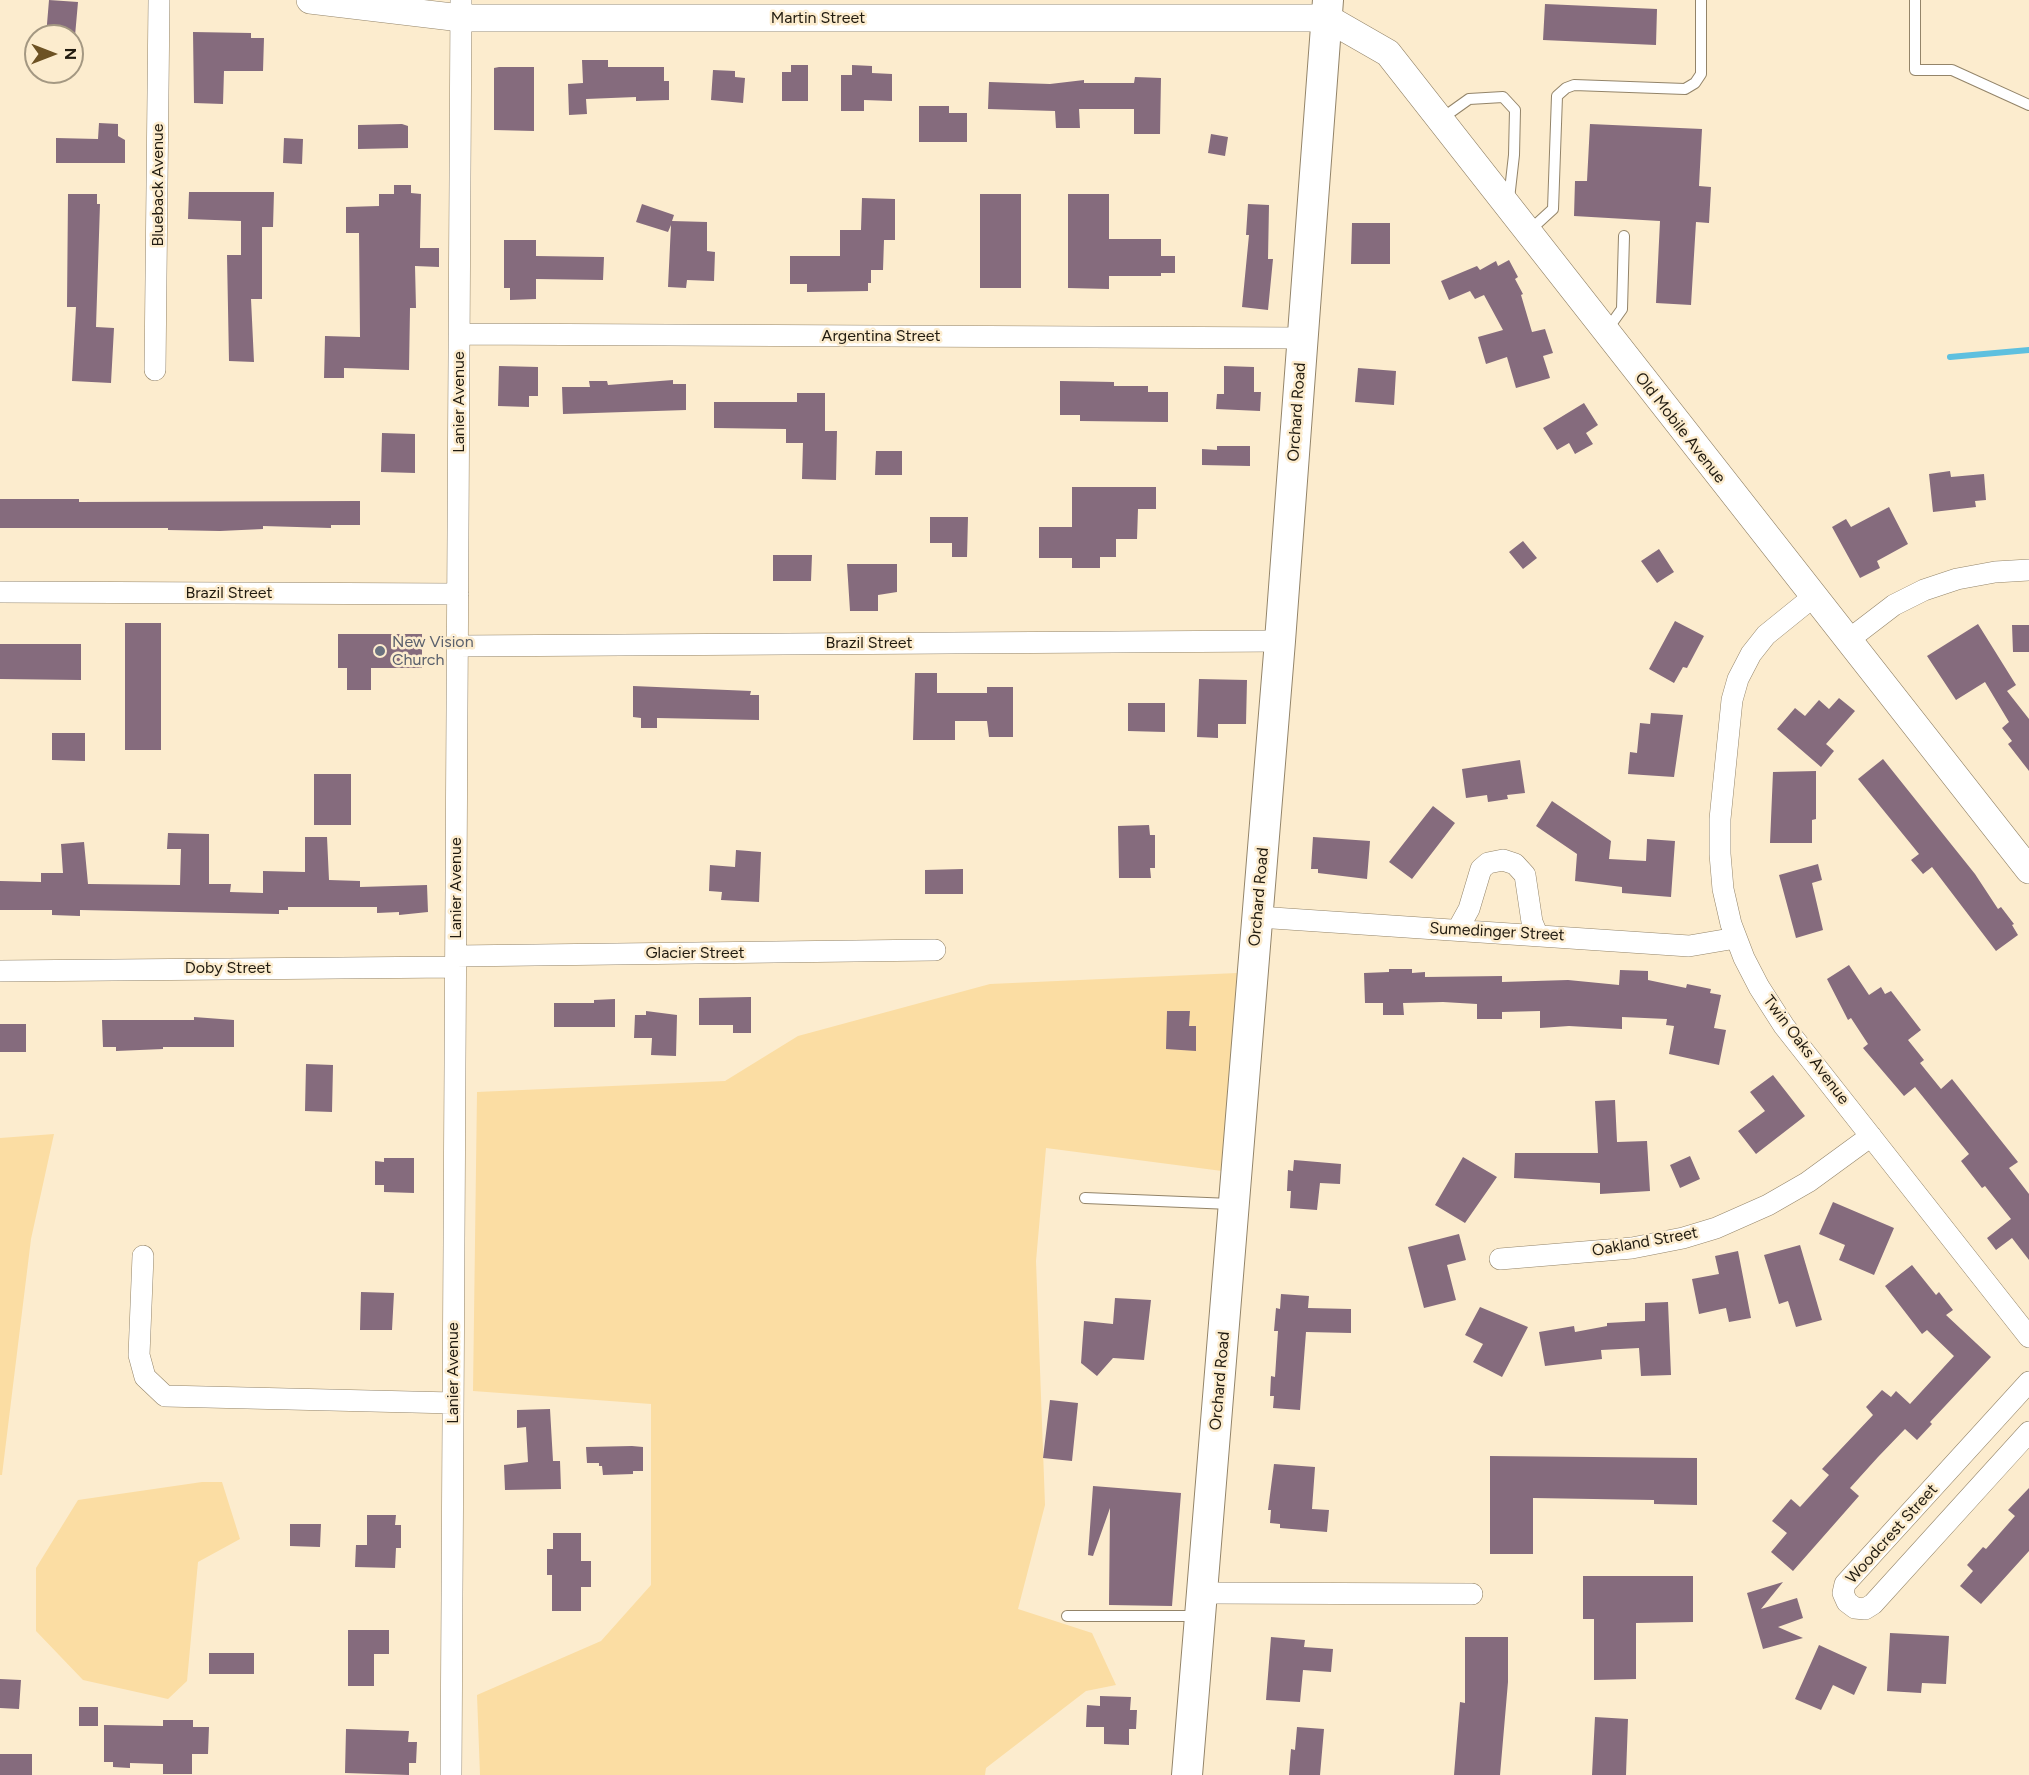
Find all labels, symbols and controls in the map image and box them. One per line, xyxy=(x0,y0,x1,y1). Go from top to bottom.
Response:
street label: Martin Street xyxy=(771,8,865,28)
north arrow xyxy=(24,24,84,84)
text: N xyxy=(61,48,80,60)
street label: Blueback Avenue xyxy=(148,124,168,246)
street label: Argentina Street xyxy=(822,326,940,346)
street label: Lanier Avenue xyxy=(449,351,469,453)
street label: Orchard Road xyxy=(1284,362,1310,462)
street label: Old Mobile Avenue xyxy=(1631,369,1729,487)
street label: Brazil Street xyxy=(185,583,273,603)
place label: New Vision Church xyxy=(392,632,474,670)
street label: Brazil Street xyxy=(825,633,913,653)
marker: New Vision Church xyxy=(373,644,387,658)
street label: Lanier Avenue xyxy=(446,837,466,939)
street label: Orchard Road xyxy=(1245,847,1273,947)
street label: Sumedinger Street xyxy=(1429,919,1565,945)
street label: Glacier Street xyxy=(645,943,745,963)
street label: Doby Street xyxy=(185,958,271,978)
street label: Twin Oaks Avenue xyxy=(1759,992,1853,1108)
street label: Oakland Street xyxy=(1591,1223,1699,1261)
street label: Lanier Avenue xyxy=(443,1322,463,1424)
street label: Orchard Road xyxy=(1206,1331,1234,1431)
street label: Woodcrest Street xyxy=(1842,1480,1942,1588)

